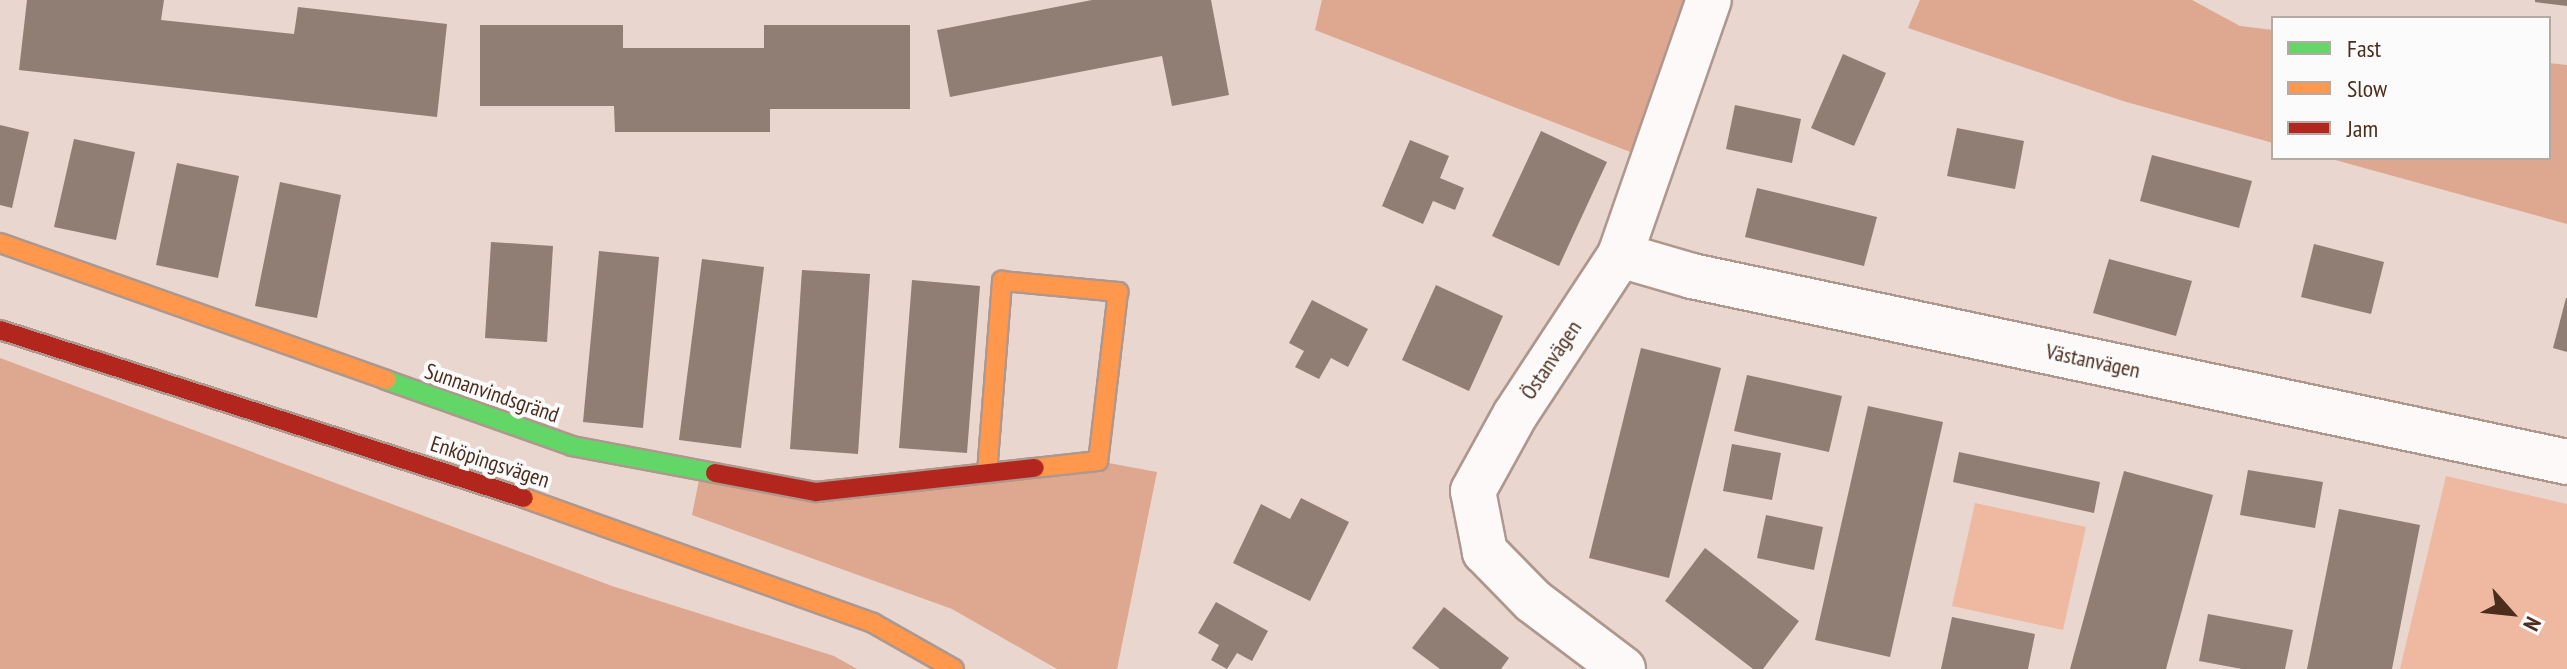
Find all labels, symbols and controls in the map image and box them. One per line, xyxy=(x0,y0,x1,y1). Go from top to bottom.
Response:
legend xyxy=(2271,16,2551,160)
text: Fast xyxy=(2347,33,2381,64)
text: Slow xyxy=(2347,73,2387,104)
text: Jam xyxy=(2347,113,2378,144)
street label: Östanvägen xyxy=(1515,315,1587,405)
street label: Västanvägen xyxy=(2043,338,2143,384)
street label: Sunnanvindsgränd xyxy=(421,358,563,428)
street label: Enköpingsvägen xyxy=(427,430,553,494)
north arrow xyxy=(2471,573,2551,653)
text: N xyxy=(2517,612,2548,636)

